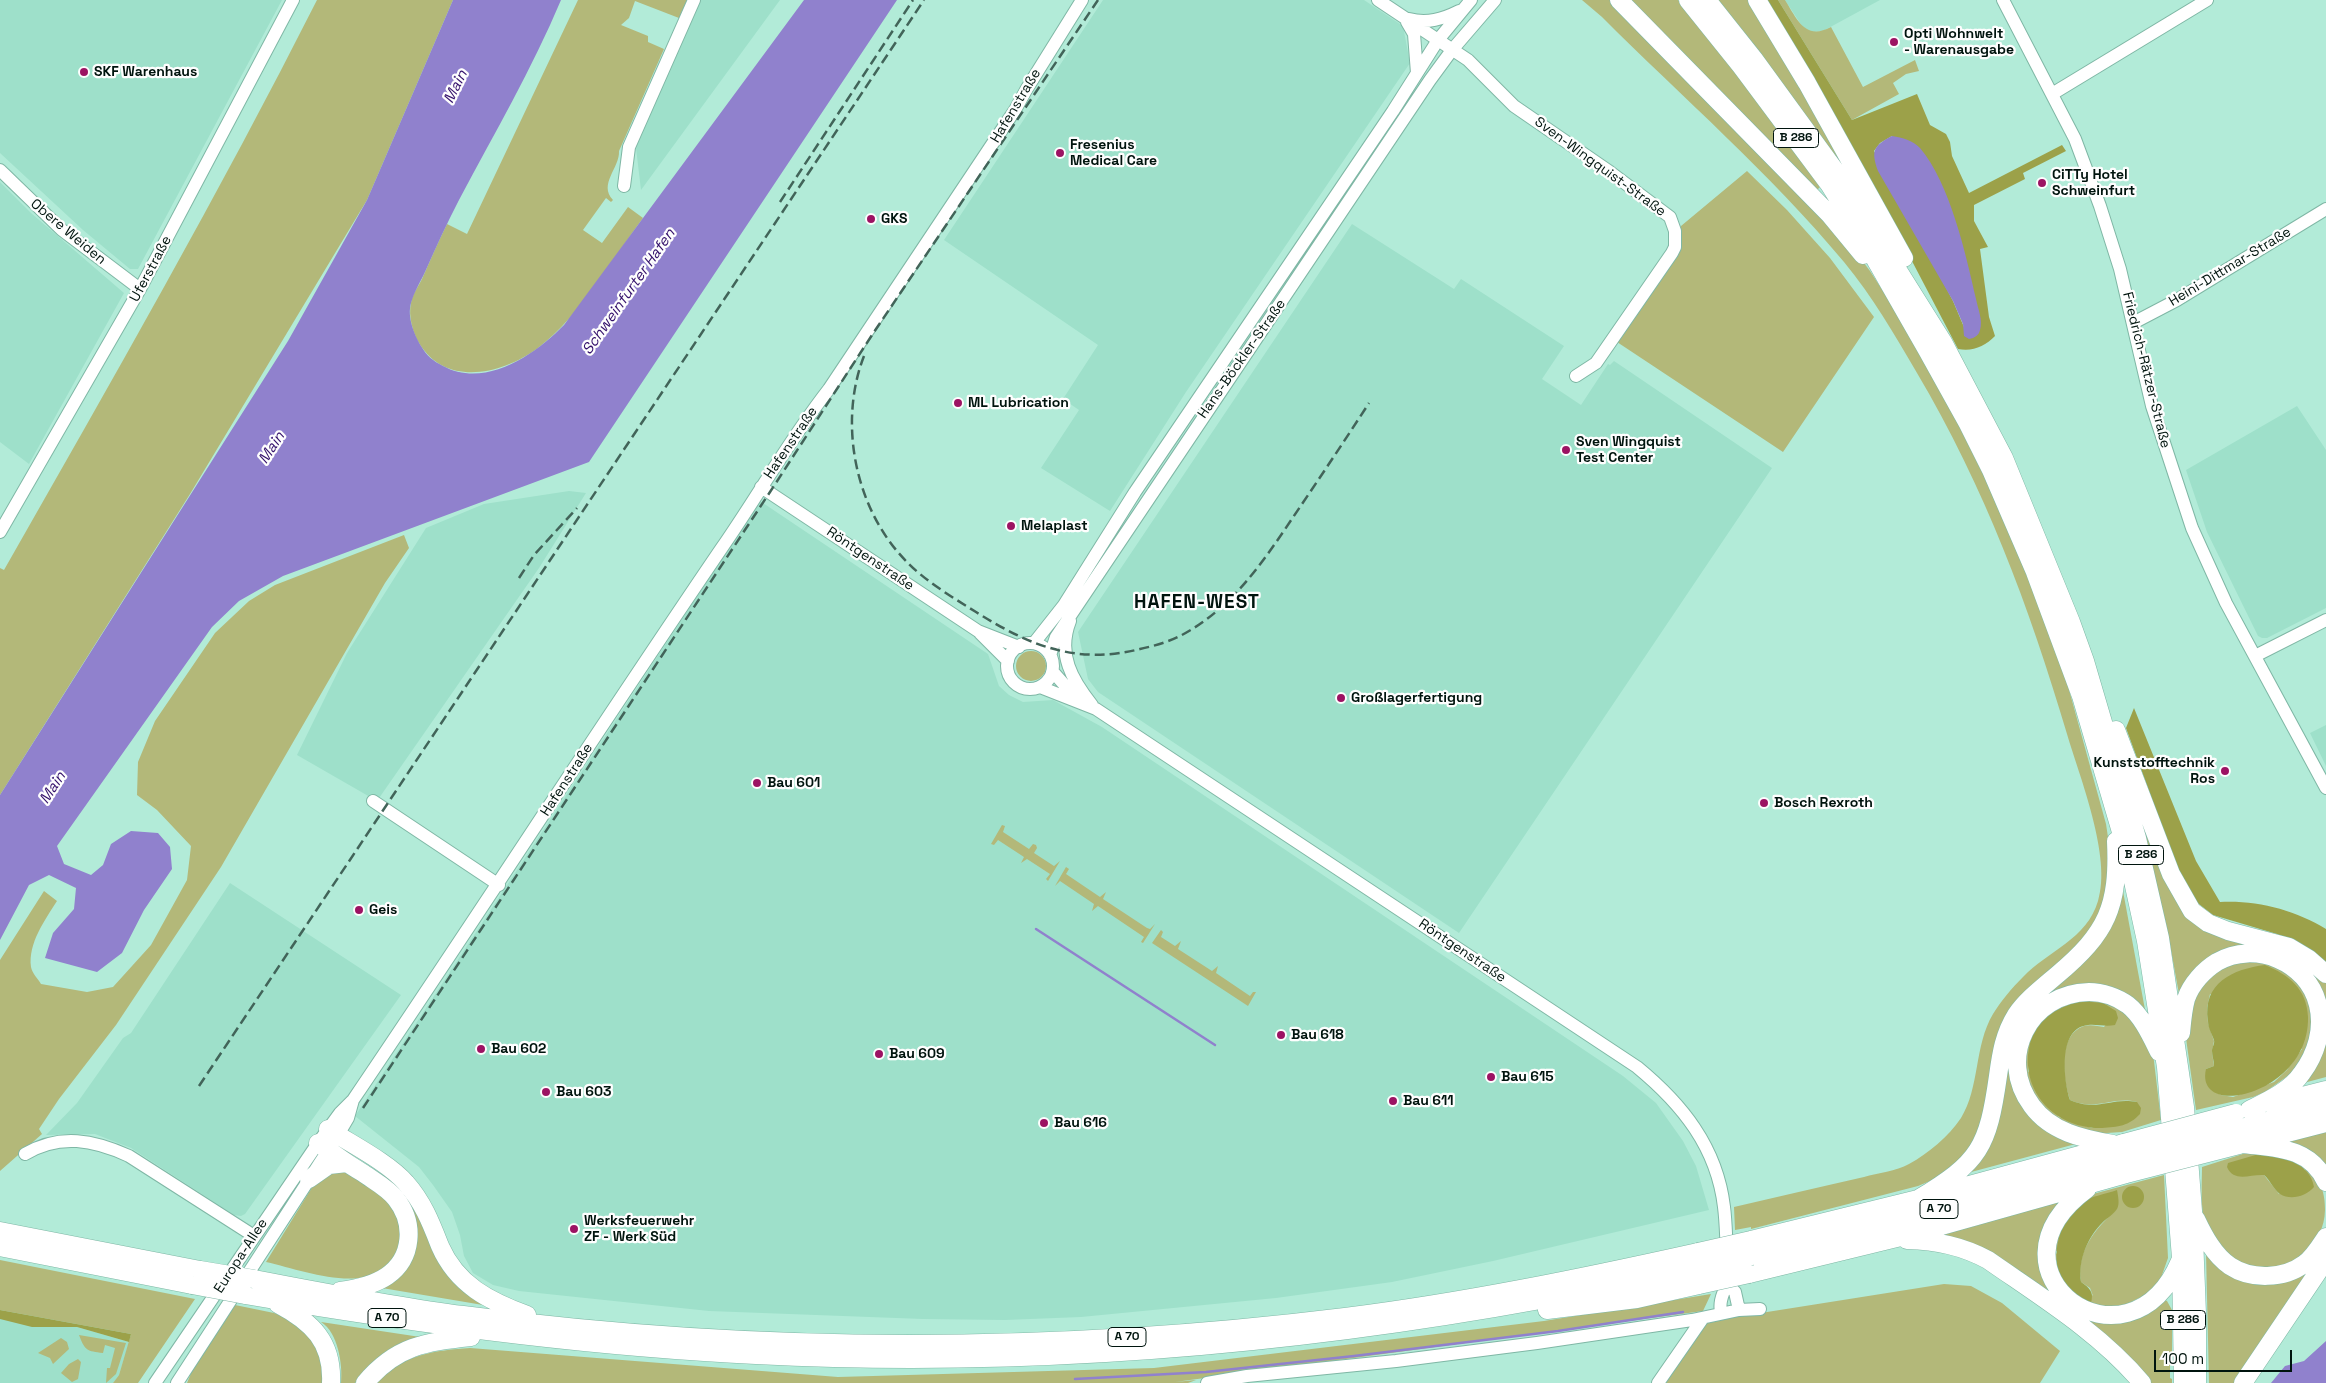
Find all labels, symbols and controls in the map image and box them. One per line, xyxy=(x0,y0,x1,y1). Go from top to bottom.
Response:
place label: Opti Wohnwelt - Warenausgabe xyxy=(1904,26,2014,58)
marker: Opti Wohnwelt - Warenausgabe xyxy=(1888,36,1900,48)
place label: SKF Warenhaus xyxy=(94,64,197,80)
marker: SKF Warenhaus xyxy=(78,66,90,78)
street label: Hafenstraße xyxy=(987,66,1045,146)
water label: Main xyxy=(440,68,472,106)
street label: Sven-Wingquist-Straße xyxy=(1531,114,1669,220)
road number: B 286 xyxy=(1774,128,1818,148)
place label: Fresenius Medical Care xyxy=(1070,137,1157,170)
marker: Fresenius Medical Care xyxy=(1054,147,1066,159)
place label: CiTTy Hotel Schweinfurt xyxy=(2052,167,2135,200)
marker: CiTTy Hotel Schweinfurt xyxy=(2036,177,2048,189)
street label: Obere Weiden xyxy=(27,196,109,268)
place label: GKS xyxy=(881,211,907,227)
marker: GKS xyxy=(865,213,877,225)
street label: Heini-Dittmar-Straße xyxy=(2166,224,2294,310)
water label: Schweinfurter Hafen xyxy=(579,226,679,358)
street label: Uferstraße xyxy=(127,233,175,305)
street label: Friedrich-Rätzer-Straße xyxy=(2118,290,2174,450)
street label: Hans-Böckler-Straße xyxy=(1194,296,1290,422)
place label: ML Lubrication xyxy=(968,395,1069,411)
marker: ML Lubrication xyxy=(952,397,964,409)
street label: Hafenstraße xyxy=(761,404,821,482)
water label: Main xyxy=(255,429,289,467)
place label: Sven Wingquist Test Center xyxy=(1576,434,1681,467)
marker: Sven Wingquist Test Center xyxy=(1560,444,1572,456)
place label: Melaplast xyxy=(1021,518,1088,534)
marker: Melaplast xyxy=(1005,520,1017,532)
street label: Röntgenstraße xyxy=(823,524,917,594)
district label: HAFEN-WEST xyxy=(1133,592,1261,614)
place label: Großlagerfertigung xyxy=(1351,690,1482,706)
marker: Großlagerfertigung xyxy=(1335,692,1347,704)
street label: Hafenstraße xyxy=(537,740,597,820)
place label: Kunststofftechnik Ros xyxy=(2093,755,2215,788)
marker: Kunststofftechnik Ros xyxy=(2219,765,2231,777)
water label: Main xyxy=(36,769,70,807)
place label: Bau 601 xyxy=(767,775,820,791)
marker: Bau 601 xyxy=(751,777,763,789)
place label: Bosch Rexroth xyxy=(1774,795,1873,811)
marker: Bosch Rexroth xyxy=(1758,797,1770,809)
road number: B 286 xyxy=(2118,846,2164,864)
place label: Geis xyxy=(369,902,397,918)
marker: Geis xyxy=(353,904,365,916)
street label: Röntgenstraße xyxy=(1415,916,1509,986)
place label: Bau 618 xyxy=(1291,1027,1344,1043)
marker: Bau 618 xyxy=(1275,1029,1287,1041)
place label: Bau 602 xyxy=(491,1041,546,1057)
marker: Bau 602 xyxy=(475,1043,487,1055)
place label: Bau 609 xyxy=(889,1046,945,1062)
marker: Bau 609 xyxy=(873,1048,885,1060)
place label: Bau 615 xyxy=(1501,1069,1554,1085)
marker: Bau 615 xyxy=(1485,1071,1497,1083)
place label: Bau 603 xyxy=(556,1084,612,1100)
marker: Bau 603 xyxy=(540,1086,552,1098)
place label: Bau 611 xyxy=(1403,1093,1454,1109)
marker: Bau 611 xyxy=(1387,1095,1399,1107)
place label: Bau 616 xyxy=(1054,1115,1107,1131)
marker: Bau 616 xyxy=(1038,1117,1050,1129)
road number: A 70 xyxy=(1920,1200,1958,1218)
place label: Werksfeuerwehr ZF - Werk Süd xyxy=(584,1213,694,1246)
street label: Europa-Allee xyxy=(211,1216,271,1296)
marker: Werksfeuerwehr ZF - Werk Süd xyxy=(568,1223,580,1235)
road number: A 70 xyxy=(368,1309,406,1328)
road number: B 286 xyxy=(2160,1310,2206,1330)
road number: A 70 xyxy=(1108,1328,1146,1346)
scale bar xyxy=(2156,1340,2294,1372)
text: 100 m xyxy=(2162,1349,2204,1368)

